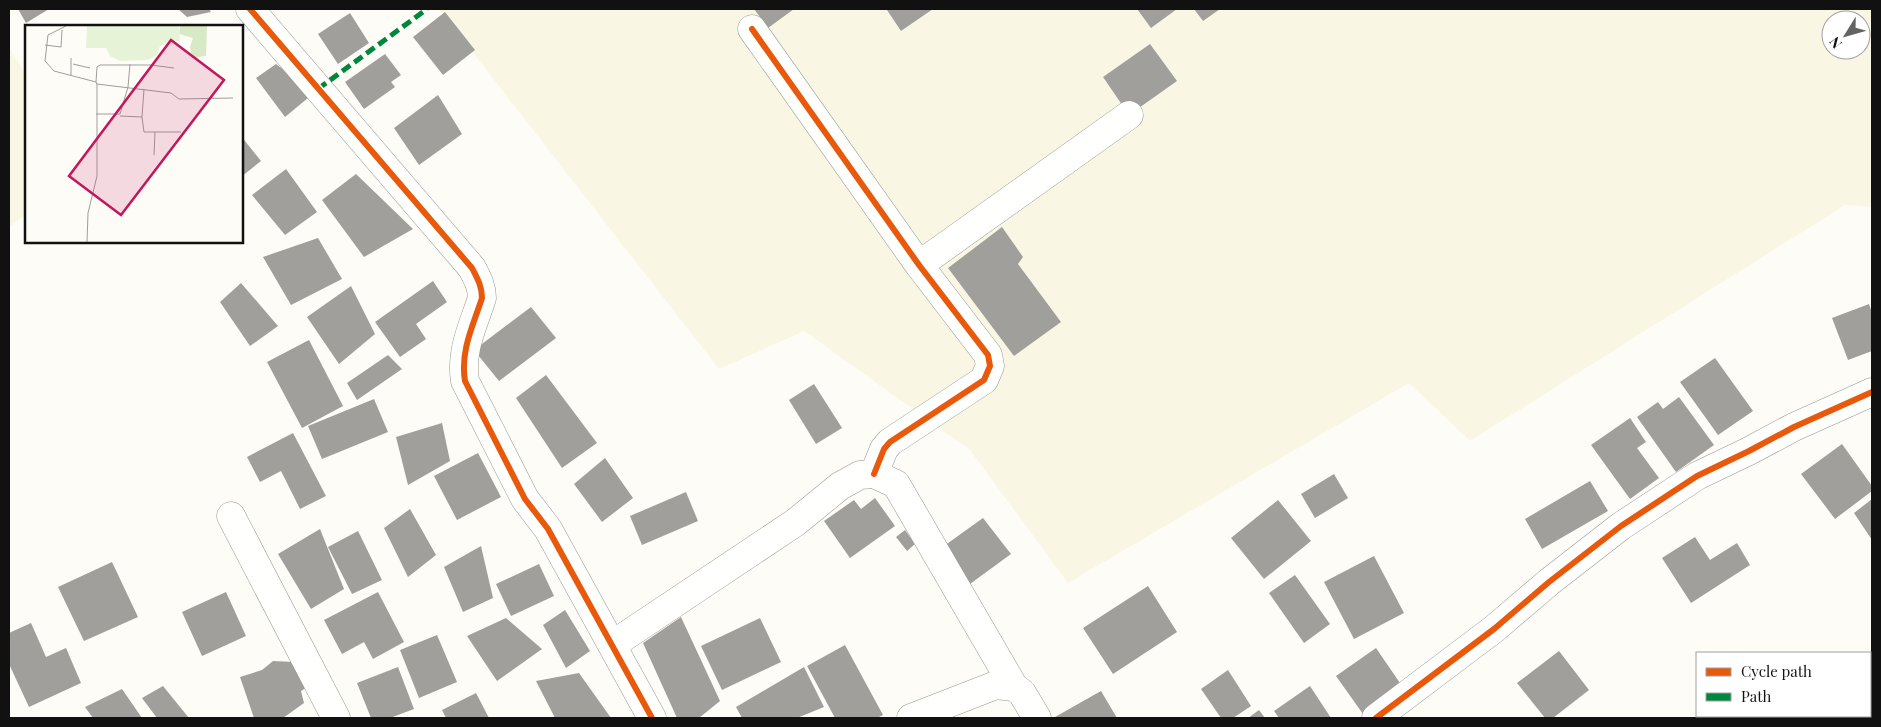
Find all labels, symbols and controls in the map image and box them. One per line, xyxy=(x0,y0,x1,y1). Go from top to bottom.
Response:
north arrow xyxy=(1821,10,1871,60)
inset map xyxy=(25,25,242,242)
text: N xyxy=(1825,33,1846,53)
legend xyxy=(1696,652,1871,717)
text: Cycle path xyxy=(1741,661,1812,681)
text: Path xyxy=(1741,686,1771,706)

